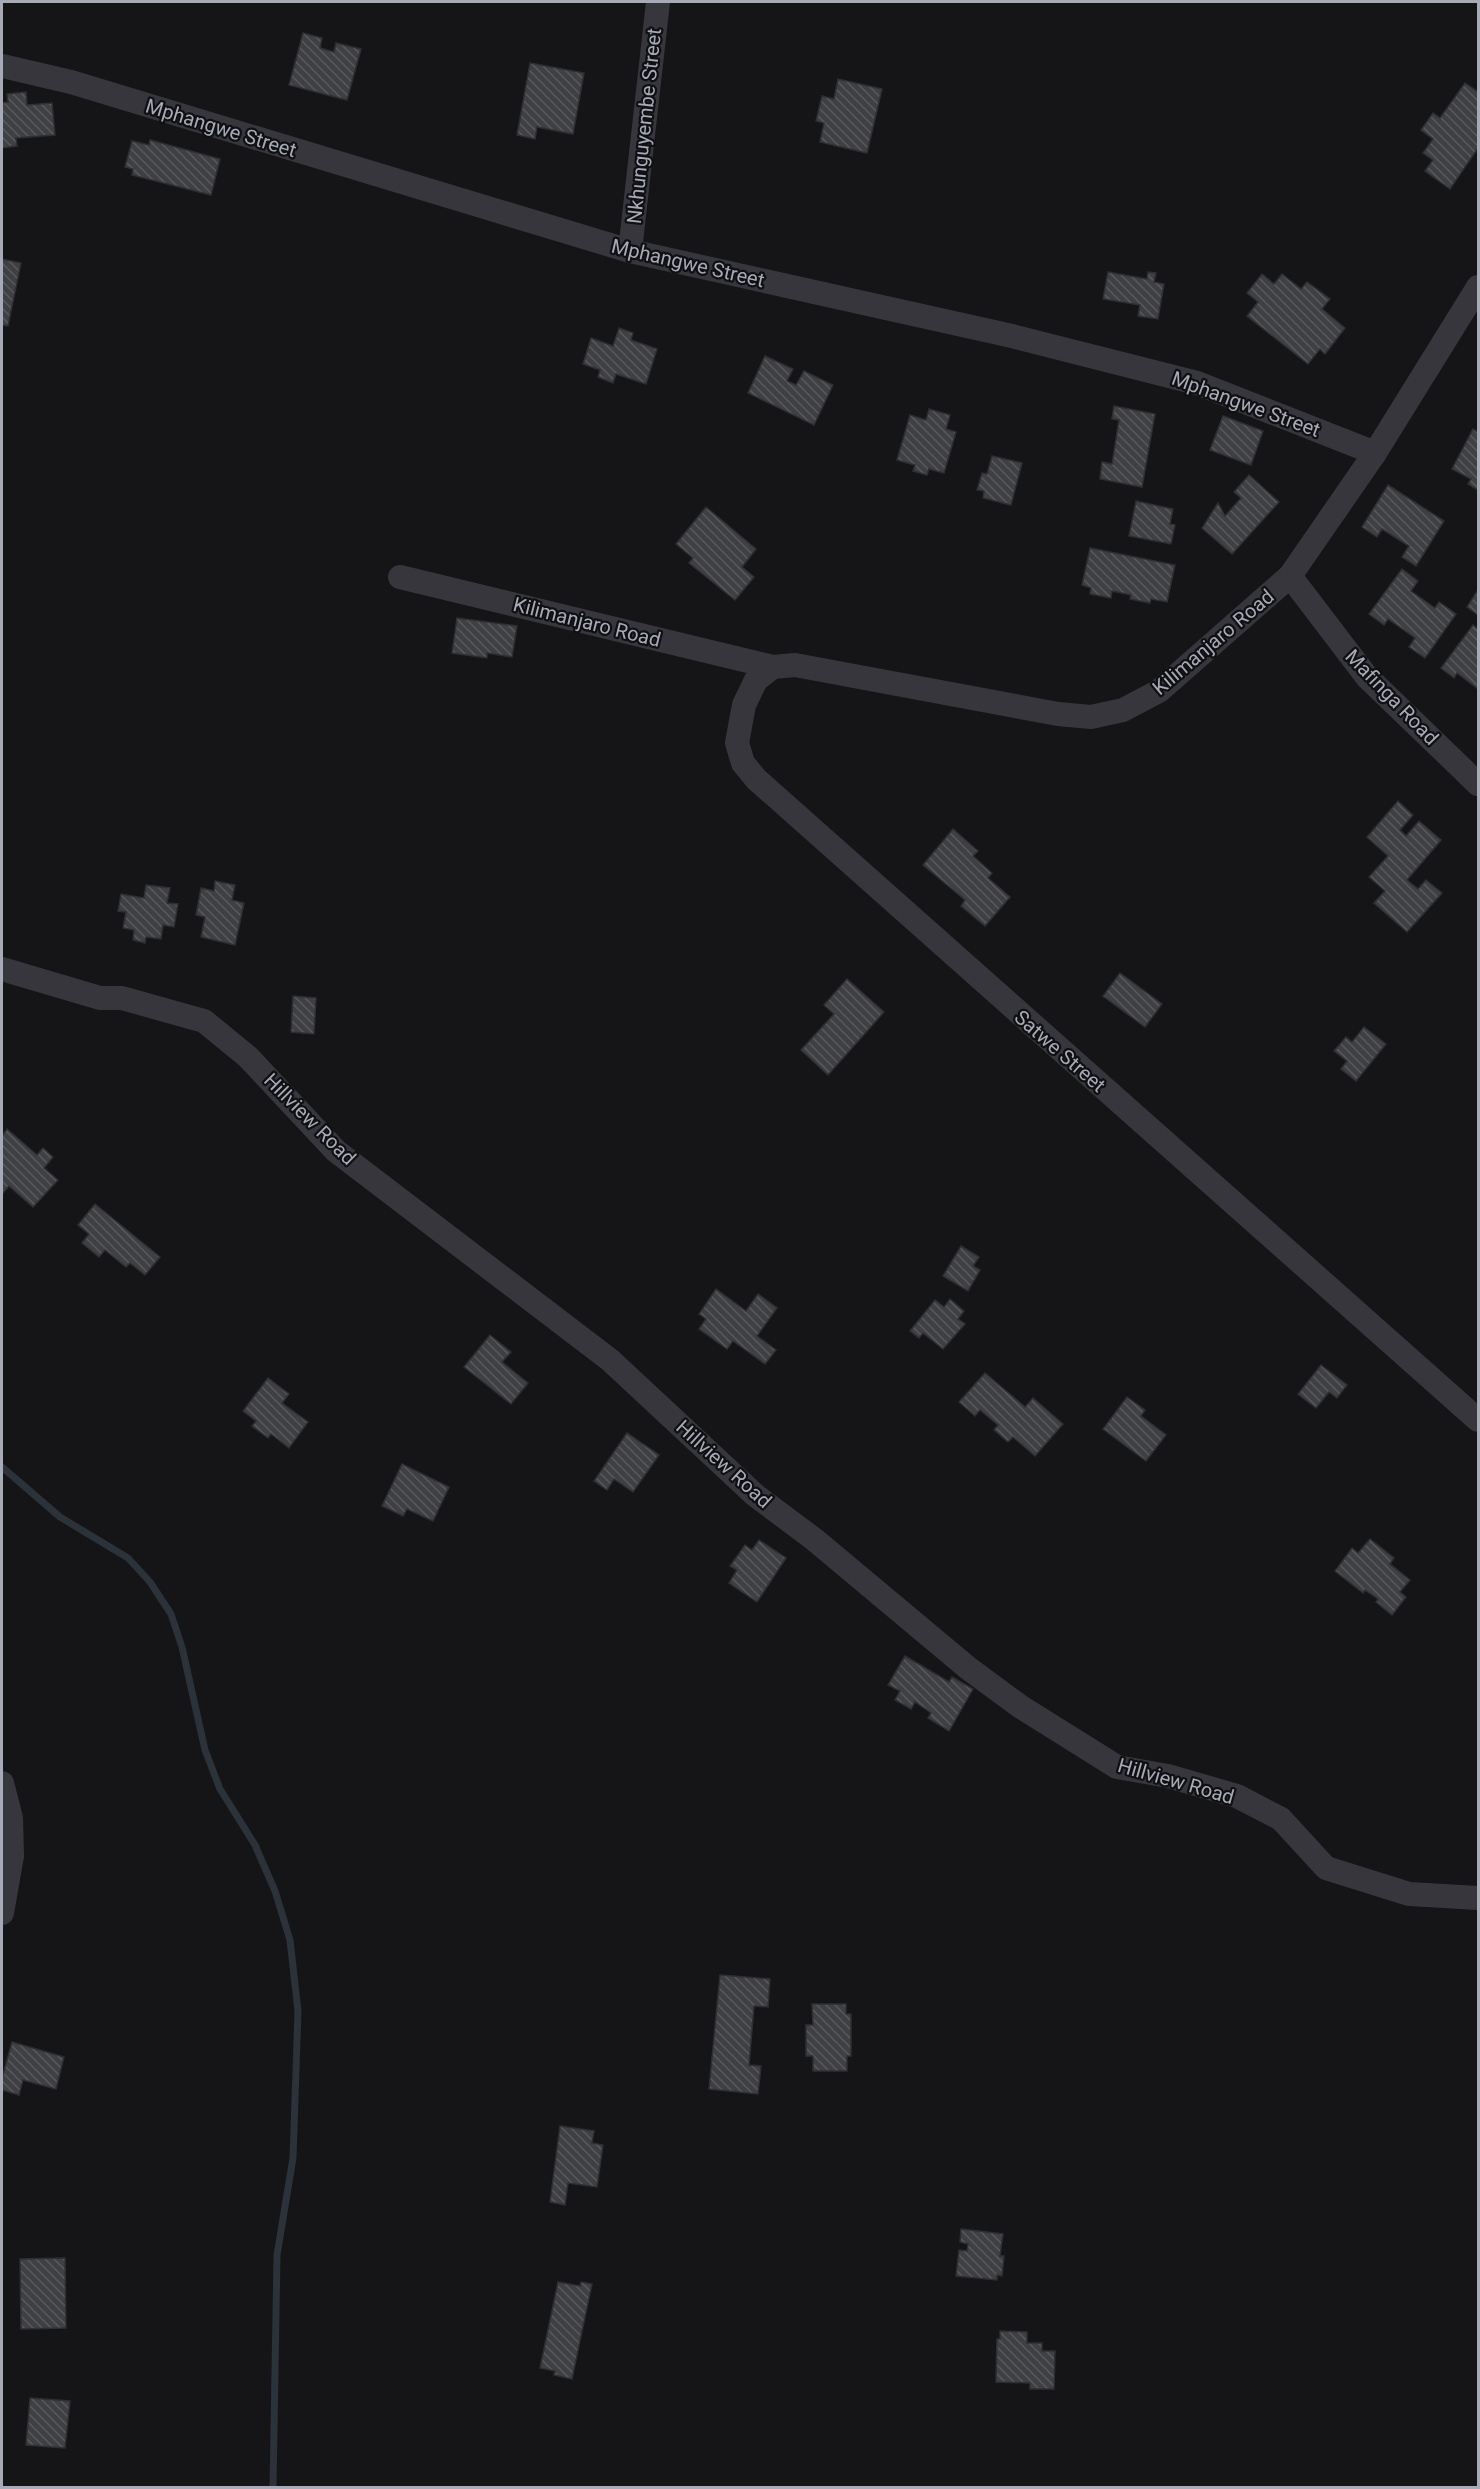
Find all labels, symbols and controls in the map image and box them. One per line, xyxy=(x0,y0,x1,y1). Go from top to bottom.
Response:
street label: Nkhunguyembe Street xyxy=(622,27,666,225)
street label: Mphangwe Street xyxy=(143,94,299,162)
street label: Mphangwe Street xyxy=(609,234,767,292)
street label: Mphangwe Street xyxy=(1168,366,1324,442)
street label: Kilimanjaro Road xyxy=(1147,584,1279,700)
street label: Kilimanjaro Road xyxy=(511,592,663,652)
street label: Mafinga Road xyxy=(1340,644,1444,750)
street label: Satwe Street xyxy=(1010,1005,1110,1097)
street label: Hillview Road xyxy=(259,1068,361,1170)
street label: Hillview Road xyxy=(671,1415,777,1513)
street label: Hillview Road xyxy=(1115,1753,1237,1809)

